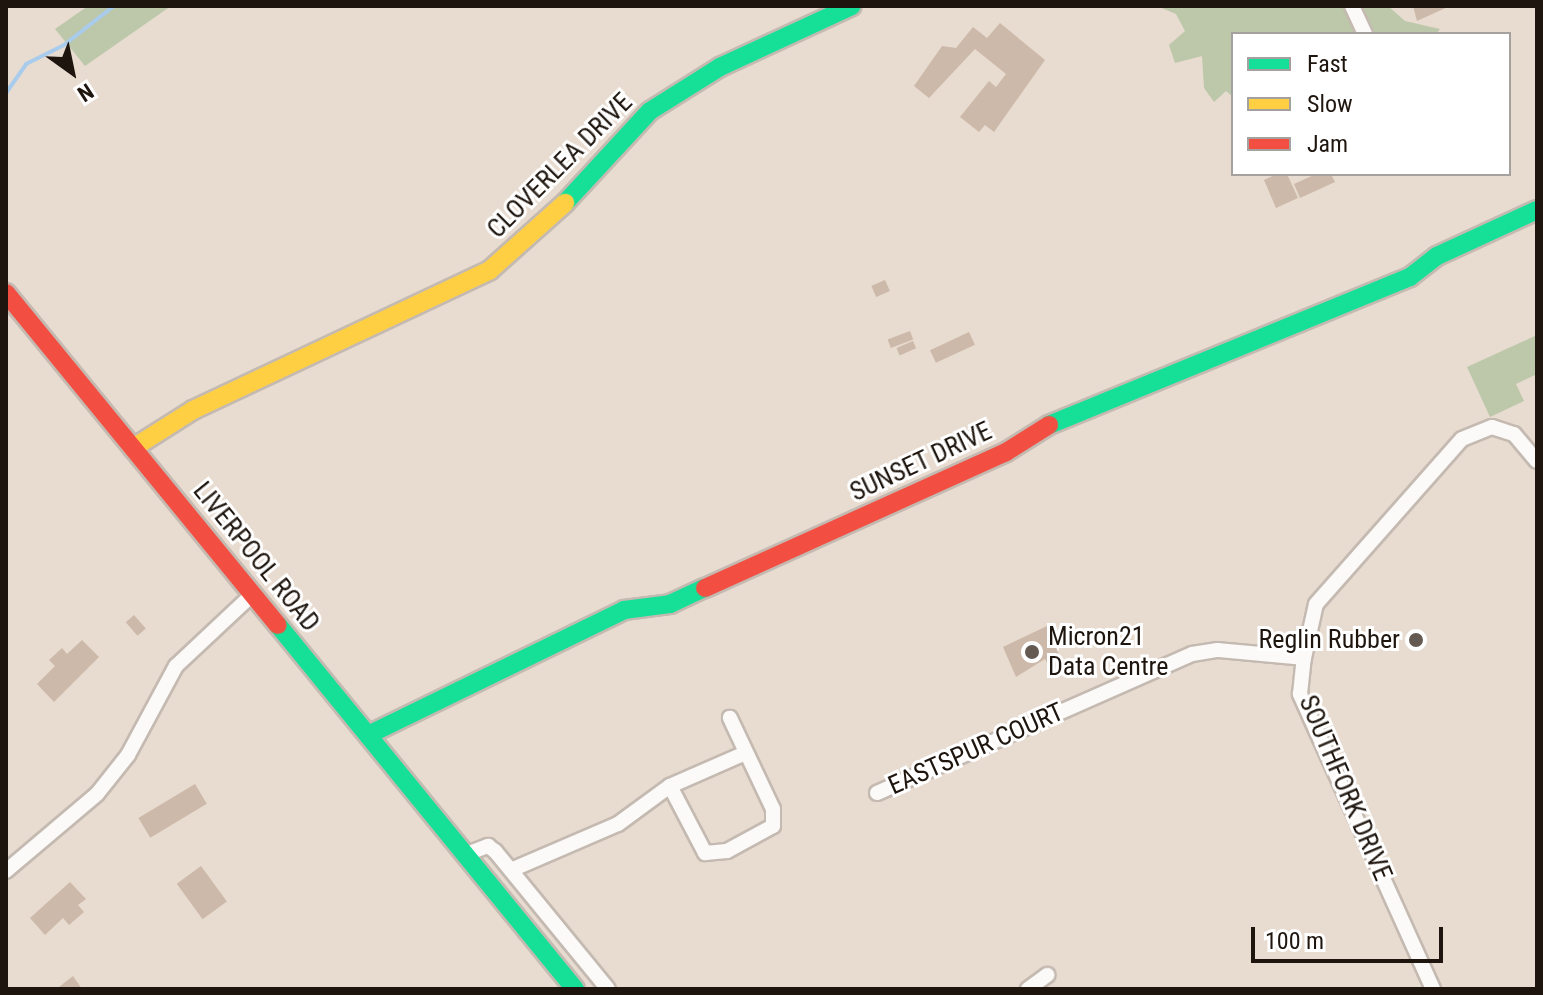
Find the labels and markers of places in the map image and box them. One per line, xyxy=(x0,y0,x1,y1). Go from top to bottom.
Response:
place label: Micron21 Data Centre xyxy=(1048,621,1168,682)
place label: Reglin Rubber xyxy=(1259,624,1400,656)
marker: Reglin Rubber xyxy=(1407,631,1425,649)
marker: Micron21 Data Centre xyxy=(1023,643,1041,661)

